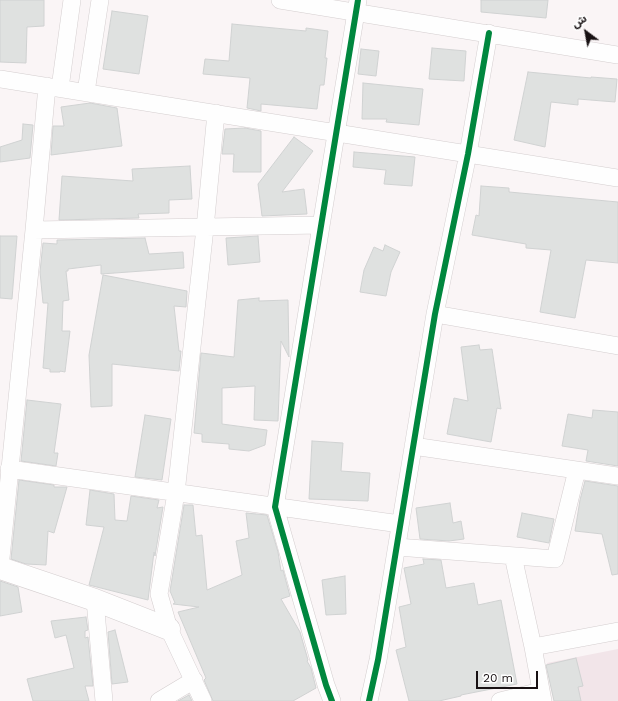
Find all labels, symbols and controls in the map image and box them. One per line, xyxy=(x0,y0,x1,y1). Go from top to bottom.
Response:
north arrow xyxy=(566,12,606,52)
text: ش xyxy=(570,12,589,31)
scale bar xyxy=(478,663,540,689)
text: 20 m xyxy=(483,671,513,685)

